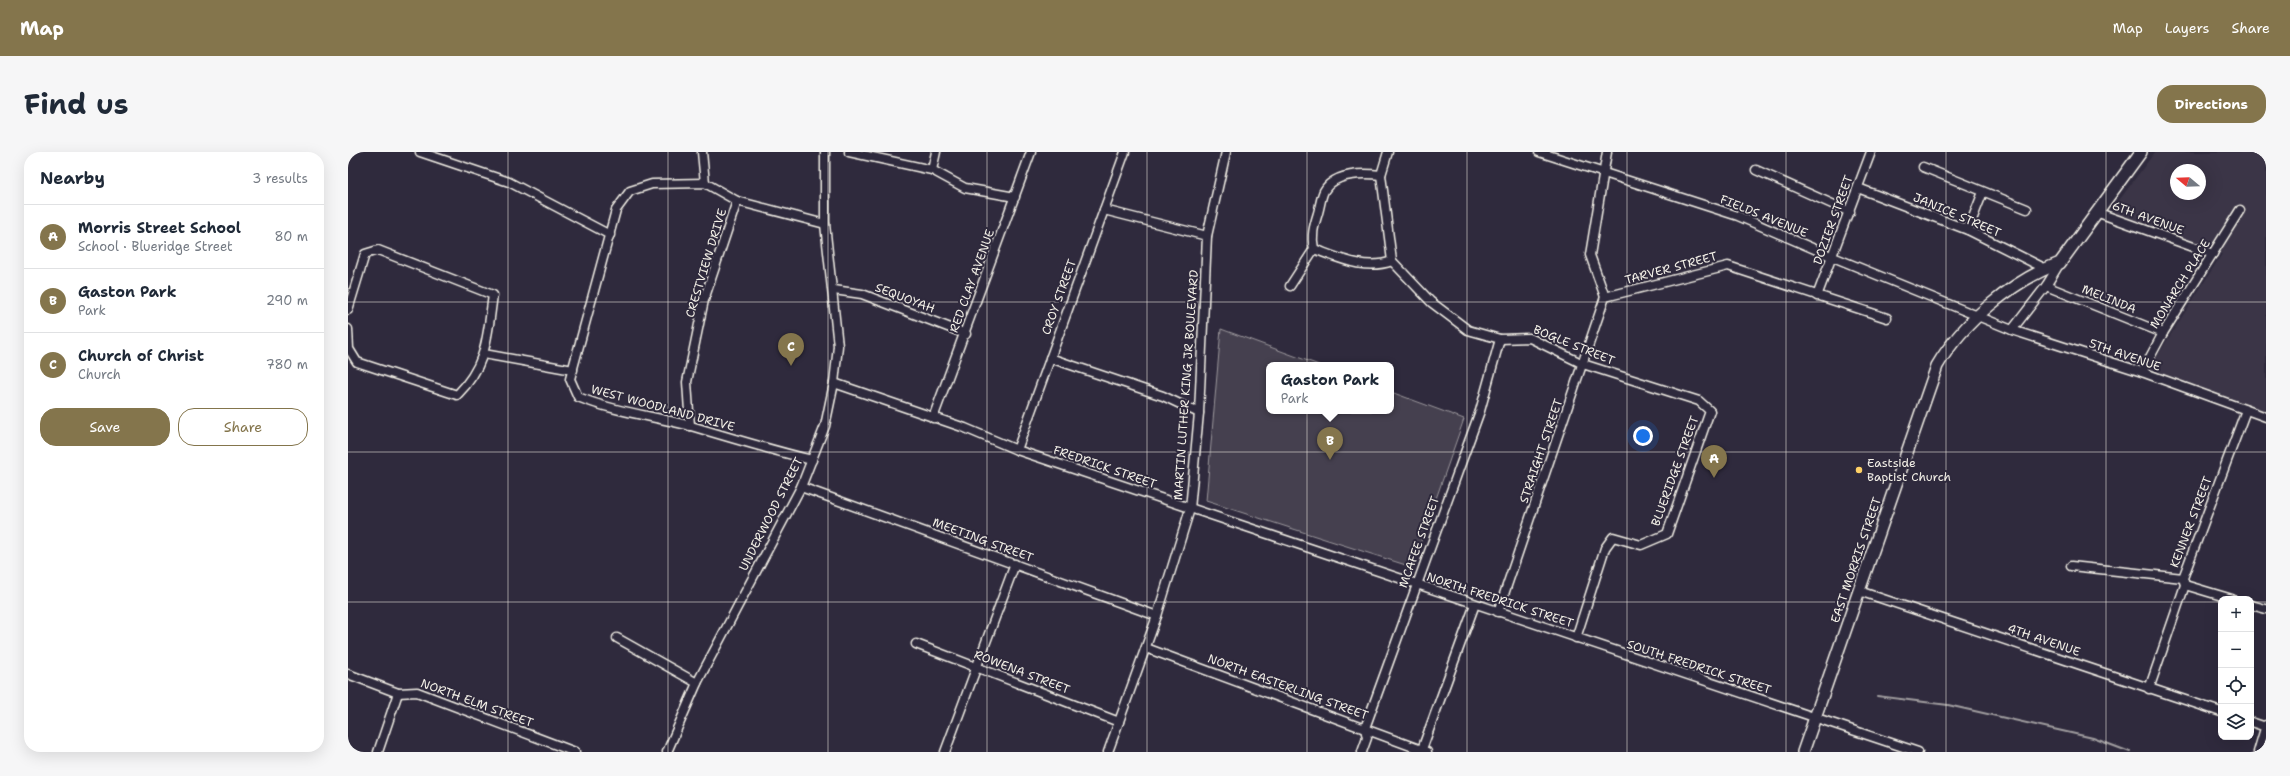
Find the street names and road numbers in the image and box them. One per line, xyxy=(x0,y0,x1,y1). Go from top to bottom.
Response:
street label: DOZIER STREET xyxy=(1809,172,1857,267)
street label: JANICE STREET xyxy=(1911,189,2004,241)
street label: FIELDS AVENUE xyxy=(1718,191,1810,241)
street label: 6TH AVENUE xyxy=(2110,198,2186,238)
street label: CRESTVIEW DRIVE xyxy=(682,207,730,319)
street label: RED CLAY AVENUE xyxy=(946,227,998,335)
street label: MONARCH PLACE xyxy=(2146,236,2214,332)
street label: TARVER STREET xyxy=(1623,248,1720,288)
street label: CROY STREET xyxy=(1038,256,1080,337)
street label: MARTIN LUTHER KING JR BOULEVARD xyxy=(1170,269,1202,501)
street label: SEQUOYAH xyxy=(873,279,937,317)
street label: MELINDA xyxy=(2079,281,2139,317)
street label: BOGLE STREET xyxy=(1531,321,1618,369)
street label: 5TH AVENUE xyxy=(2087,335,2163,375)
street label: WEST WOODLAND DRIVE xyxy=(589,381,737,435)
street label: STRAIGHT STREET xyxy=(1516,396,1567,505)
street label: BLUERIDGE STREET xyxy=(1648,413,1703,528)
street label: FREDRICK STREET xyxy=(1051,442,1159,492)
street label: UNDERWOOD STREET xyxy=(735,454,807,574)
street label: KENNER STREET xyxy=(2166,474,2216,570)
street label: MCAFEE STREET xyxy=(1395,493,1443,590)
street label: EAST MORRIS STREET xyxy=(1827,494,1885,625)
street label: MEETING STREET xyxy=(930,514,1036,566)
street label: NORTH FREDRICK STREET xyxy=(1424,569,1576,632)
street label: 4TH AVENUE xyxy=(2006,620,2082,660)
street label: SOUTH FREDRICK STREET xyxy=(1625,636,1774,698)
street label: ROWENA STREET xyxy=(972,646,1073,698)
street label: NORTH EASTERLING STREET xyxy=(1205,650,1371,724)
street label: NORTH ELM STREET xyxy=(418,675,536,731)

